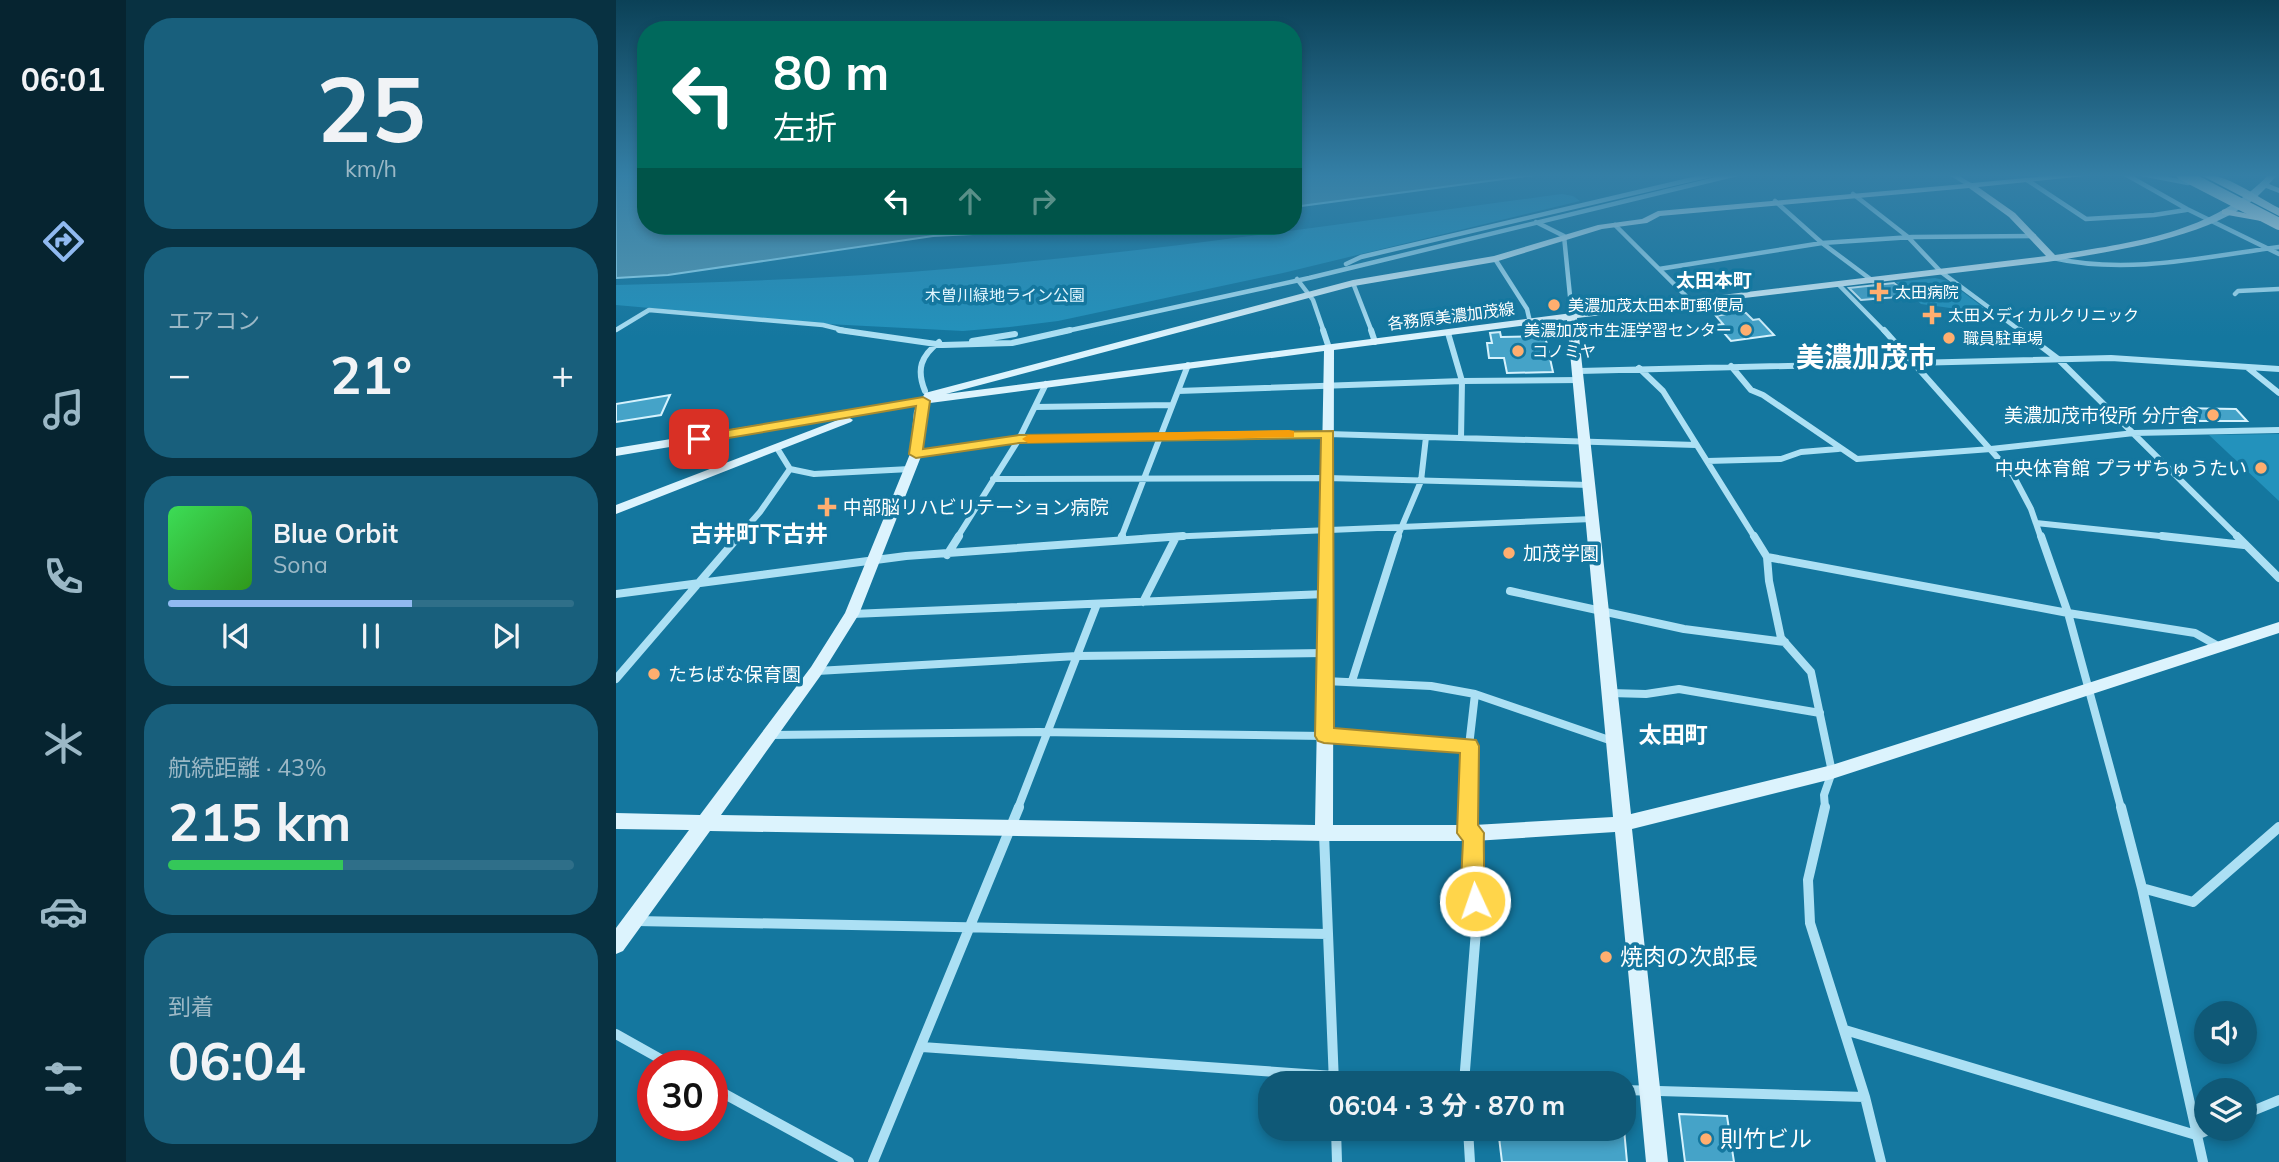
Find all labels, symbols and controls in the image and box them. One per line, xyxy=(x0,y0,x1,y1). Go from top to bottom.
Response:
text: 80 m xyxy=(773,41,889,102)
icon: left xyxy=(658,49,749,140)
text: 25 xyxy=(316,51,426,165)
text: 06:01 xyxy=(21,59,105,99)
text: 左折 xyxy=(773,107,837,147)
text: km/h xyxy=(345,154,397,183)
icon: left xyxy=(878,182,916,220)
icon: ahead xyxy=(951,182,989,220)
icon: right xyxy=(1024,182,1062,220)
icon: directions xyxy=(39,217,88,266)
district label: 太田本町 xyxy=(1676,268,1752,292)
marker: 太田病院 xyxy=(1869,282,1889,302)
place label: 太田病院 xyxy=(1895,282,1959,302)
park label: 木曽川緑地ライン公園 xyxy=(925,285,1085,305)
place label: 美濃加茂太田本町郵便局 xyxy=(1568,295,1744,315)
marker: 美濃加茂太田本町郵便局 xyxy=(1546,297,1562,313)
street label: 各務原美濃加茂線 xyxy=(1386,298,1516,334)
marker: 太田メディカルクリニック xyxy=(1922,305,1942,325)
place label: 太田メディカルクリニック xyxy=(1948,305,2139,325)
text: エアコン xyxy=(168,306,260,335)
place label: 美濃加茂市生涯学習センター xyxy=(1524,320,1732,340)
marker: 美濃加茂市生涯学習センター xyxy=(1738,322,1754,338)
place label: 職員駐車場 xyxy=(1963,328,2043,348)
marker: 職員駐車場 xyxy=(1941,330,1957,346)
district label: 美濃加茂市 xyxy=(1796,339,1936,374)
place label: コノミヤ xyxy=(1532,341,1596,361)
text: 21° xyxy=(330,342,412,407)
marker: コノミヤ xyxy=(1510,343,1526,359)
text: − xyxy=(168,350,191,398)
text: + xyxy=(551,350,574,398)
icon: music xyxy=(39,385,88,434)
place label: 美濃加茂市役所 分庁舎 xyxy=(2004,403,2199,427)
marker: 美濃加茂市役所 分庁舎 xyxy=(2205,407,2221,423)
pin xyxy=(669,409,729,469)
icon: arrive xyxy=(680,420,718,458)
place label: 中央体育館 プラザちゅうたい xyxy=(1995,456,2247,480)
marker: 中央体育館 プラザちゅうたい xyxy=(2253,460,2269,476)
place label: 中部脳リハビリテーション病院 xyxy=(843,495,1109,519)
marker: 中部脳リハビリテーション病院 xyxy=(817,497,837,517)
text: Blue Orbit xyxy=(273,517,398,550)
district label: 古井町下古井 xyxy=(690,519,828,548)
place label: 加茂学園 xyxy=(1523,541,1599,565)
marker: 加茂学園 xyxy=(1501,545,1517,561)
text: Sona xyxy=(273,550,328,579)
icon: phone xyxy=(39,552,88,601)
icon: previous xyxy=(217,617,255,655)
icon: pause xyxy=(352,617,390,655)
icon: next xyxy=(487,617,525,655)
place label: たちばな保育園 xyxy=(668,662,801,686)
marker: たちばな保育園 xyxy=(646,666,662,682)
icon: climate xyxy=(39,719,88,768)
district label: 太田町 xyxy=(1639,720,1708,749)
text: 航続距離 · 43% xyxy=(168,753,326,782)
text: 215 km xyxy=(168,789,351,854)
position arrow xyxy=(1438,864,1512,938)
icon: car xyxy=(39,887,88,936)
place label: 焼肉の次郎長 xyxy=(1620,942,1758,971)
marker: 焼肉の次郎長 xyxy=(1598,949,1614,965)
text: 到着 xyxy=(168,992,214,1021)
map controls xyxy=(2194,1001,2257,1141)
button: sound xyxy=(2194,1001,2257,1064)
text: 06:04 xyxy=(168,1028,306,1093)
speed limit sign: 30 xyxy=(637,1050,728,1141)
icon: filters xyxy=(39,1054,88,1103)
button: layers xyxy=(2194,1078,2257,1141)
text: 06:04 · 3 分 · 870 m xyxy=(1329,1089,1565,1122)
place label: 則竹ビル xyxy=(1720,1124,1812,1153)
marker: 則竹ビル xyxy=(1698,1131,1714,1147)

